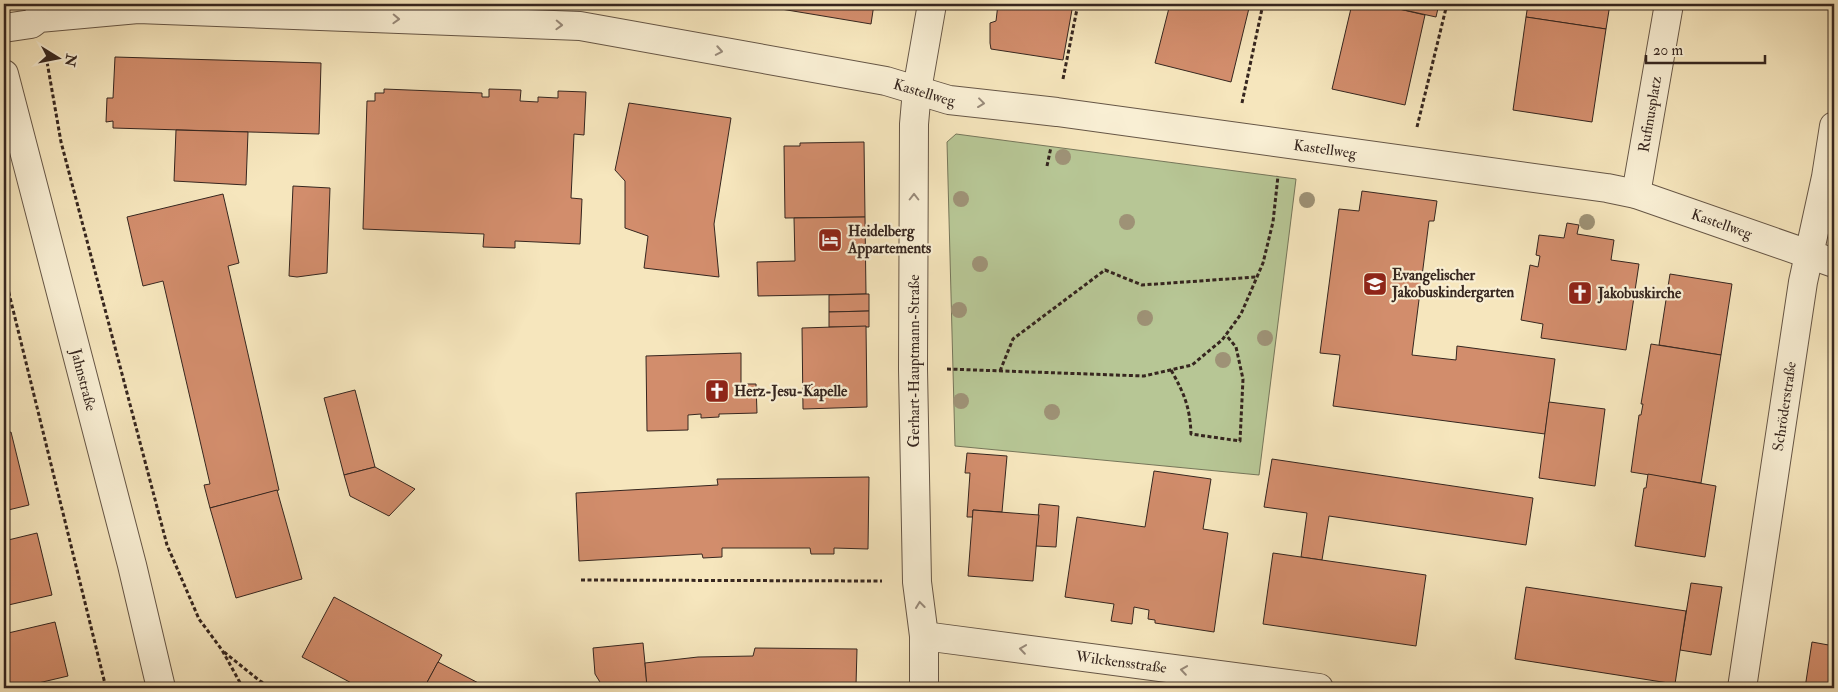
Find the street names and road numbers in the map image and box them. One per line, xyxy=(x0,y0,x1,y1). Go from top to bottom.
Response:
street label: Kastellweg xyxy=(891,75,957,111)
street label: Rufinusplatz xyxy=(1634,75,1666,154)
street label: Kastellweg xyxy=(1292,136,1358,163)
street label: Kastellweg xyxy=(1688,205,1755,244)
street label: Gerhart-Hauptmann-Straße xyxy=(905,275,925,447)
street label: Jahnstraße xyxy=(65,346,100,413)
street label: Schröderstraße xyxy=(1769,360,1801,452)
street label: Wilckensstraße xyxy=(1074,647,1168,678)

